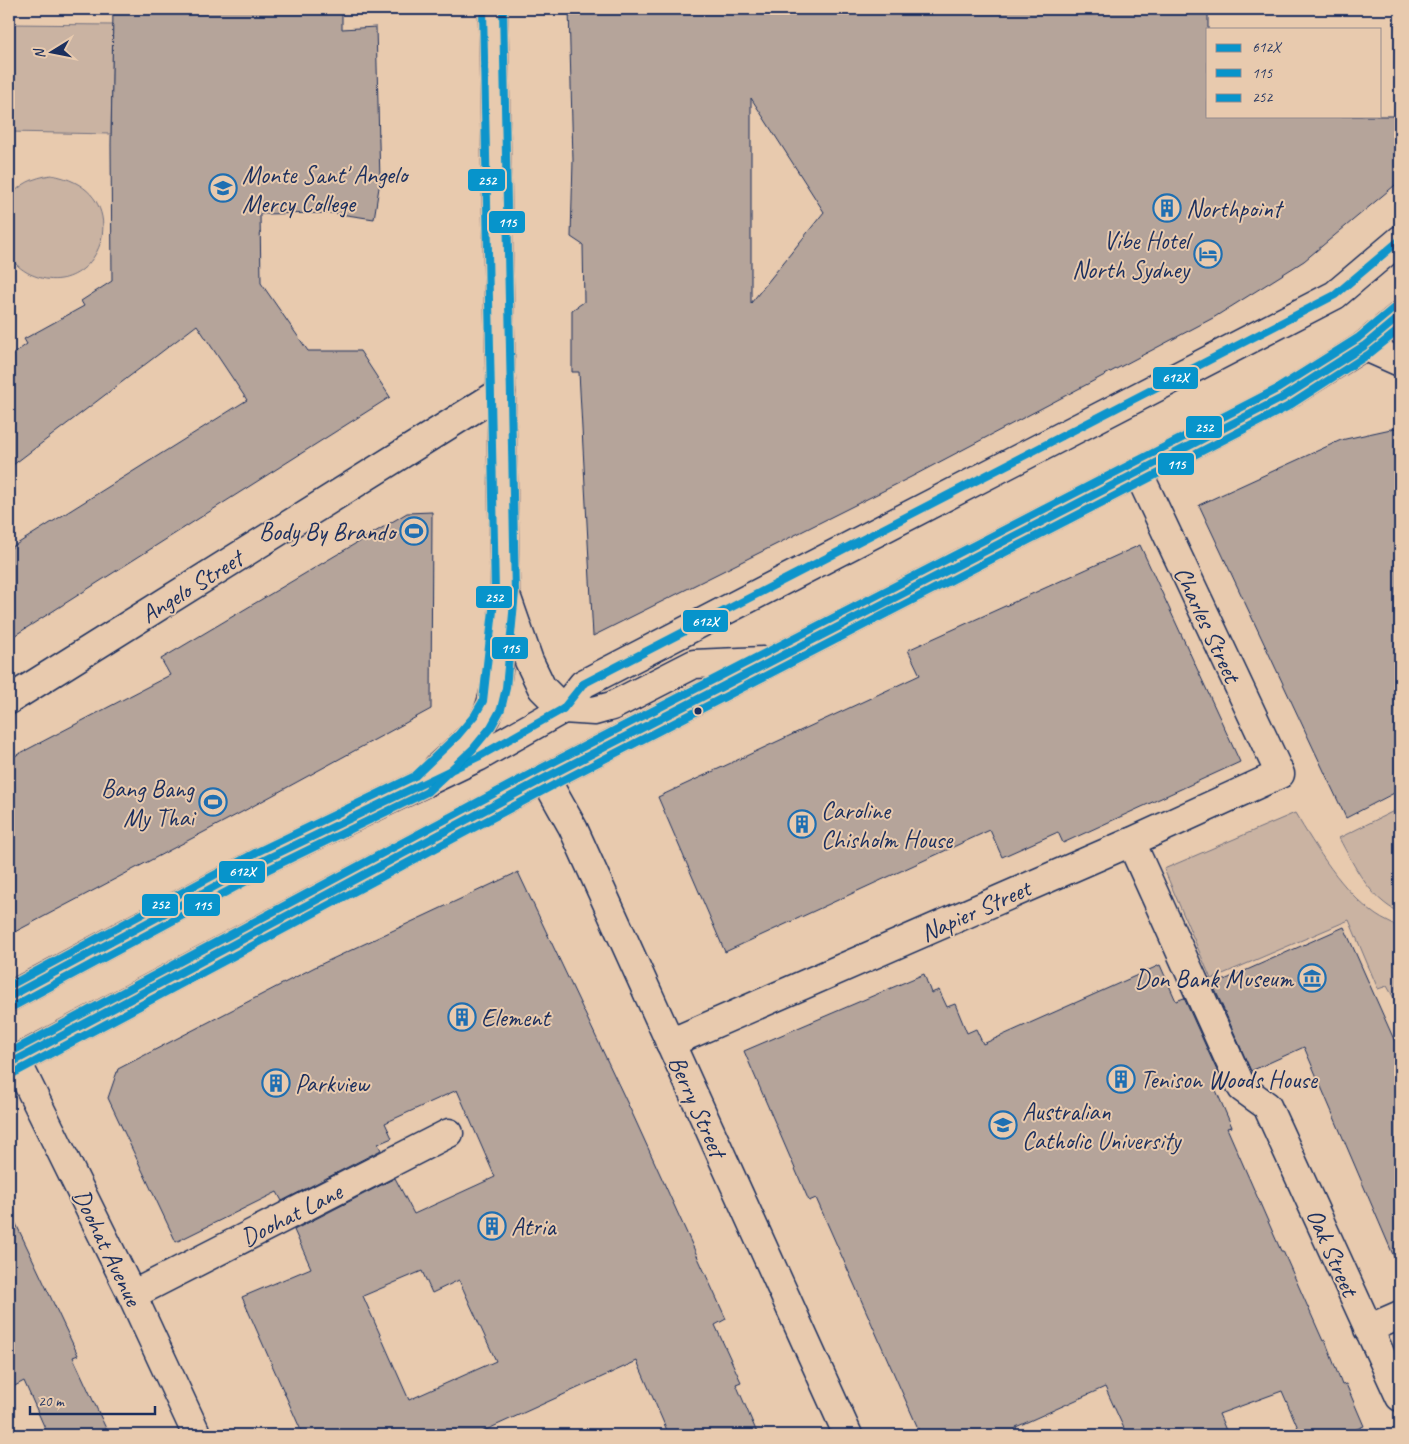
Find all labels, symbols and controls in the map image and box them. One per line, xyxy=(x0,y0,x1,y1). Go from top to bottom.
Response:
north arrow xyxy=(28,28,78,78)
legend xyxy=(1206,28,1382,118)
text: 612X xyxy=(1252,38,1282,57)
text: N xyxy=(30,46,49,60)
text: 115 xyxy=(1252,64,1274,83)
text: 252 xyxy=(1252,88,1274,107)
place label: Monte Sant' Angelo Mercy College xyxy=(242,159,410,220)
line badge: 252 xyxy=(467,168,506,192)
text: 252 xyxy=(478,172,498,189)
school or university icon: Monte Sant' Angelo Mercy College xyxy=(208,173,238,203)
building icon: Northpoint xyxy=(1152,193,1182,223)
place label: Northpoint xyxy=(1186,193,1285,225)
line badge: 115 xyxy=(488,210,526,234)
text: 115 xyxy=(498,214,518,231)
place label: Vibe Hotel North Sydney xyxy=(1072,225,1194,286)
hotel icon: Vibe Hotel North Sydney xyxy=(1193,239,1223,269)
line badge: 612X xyxy=(1152,366,1199,390)
text: 612X xyxy=(1162,369,1191,386)
line badge: 252 xyxy=(1185,415,1223,439)
text: 252 xyxy=(1195,419,1215,436)
line badge: 115 xyxy=(1157,452,1195,476)
text: 115 xyxy=(1167,456,1187,473)
place label: Body By Brando xyxy=(259,516,398,548)
sports icon: Body By Brando xyxy=(399,516,429,546)
street label: Angelo Street xyxy=(135,541,252,631)
street label: Charles Street xyxy=(1166,561,1249,690)
line badge: 252 xyxy=(475,585,513,609)
text: 252 xyxy=(485,589,505,606)
line badge: 612X xyxy=(682,609,729,633)
text: 612X xyxy=(692,613,721,630)
line badge: 115 xyxy=(491,636,529,660)
text: 115 xyxy=(501,640,521,657)
unlabelled marker xyxy=(693,706,703,716)
place label: Bang Bang My Thai xyxy=(101,773,197,834)
sports icon: Bang Bang My Thai xyxy=(198,787,228,817)
place label: Caroline Chisholm House xyxy=(821,795,954,856)
building icon: Caroline Chisholm House xyxy=(787,809,817,839)
line badge: 612X xyxy=(218,860,266,884)
text: 612X xyxy=(229,863,258,880)
street label: Napier Street xyxy=(915,871,1038,949)
line badge: 252 xyxy=(141,893,179,917)
line badge: 115 xyxy=(183,893,221,917)
text: 252 xyxy=(151,896,171,913)
text: 115 xyxy=(193,897,213,914)
place label: Don Bank Museum xyxy=(1134,963,1295,995)
museum icon: Don Bank Museum xyxy=(1297,963,1327,993)
building icon: Element xyxy=(447,1002,477,1032)
place label: Element xyxy=(481,1002,552,1034)
street label: Berry Street xyxy=(661,1051,735,1165)
building icon: Tenison Woods House xyxy=(1106,1064,1136,1094)
place label: Tenison Woods House xyxy=(1140,1064,1319,1096)
building icon: Parkview xyxy=(261,1068,291,1098)
place label: Parkview xyxy=(295,1068,371,1100)
place label: Australian Catholic University xyxy=(1022,1096,1183,1157)
school or university icon: Australian Catholic University xyxy=(988,1110,1018,1140)
street label: Doohat Lane xyxy=(235,1175,349,1254)
street label: Doohat Avenue xyxy=(65,1184,150,1313)
street label: Oak Street xyxy=(1299,1204,1367,1304)
building icon: Atria xyxy=(477,1211,507,1241)
place label: Atria xyxy=(511,1211,558,1243)
scale bar xyxy=(30,1384,155,1416)
text: 20 m xyxy=(38,1392,65,1411)

